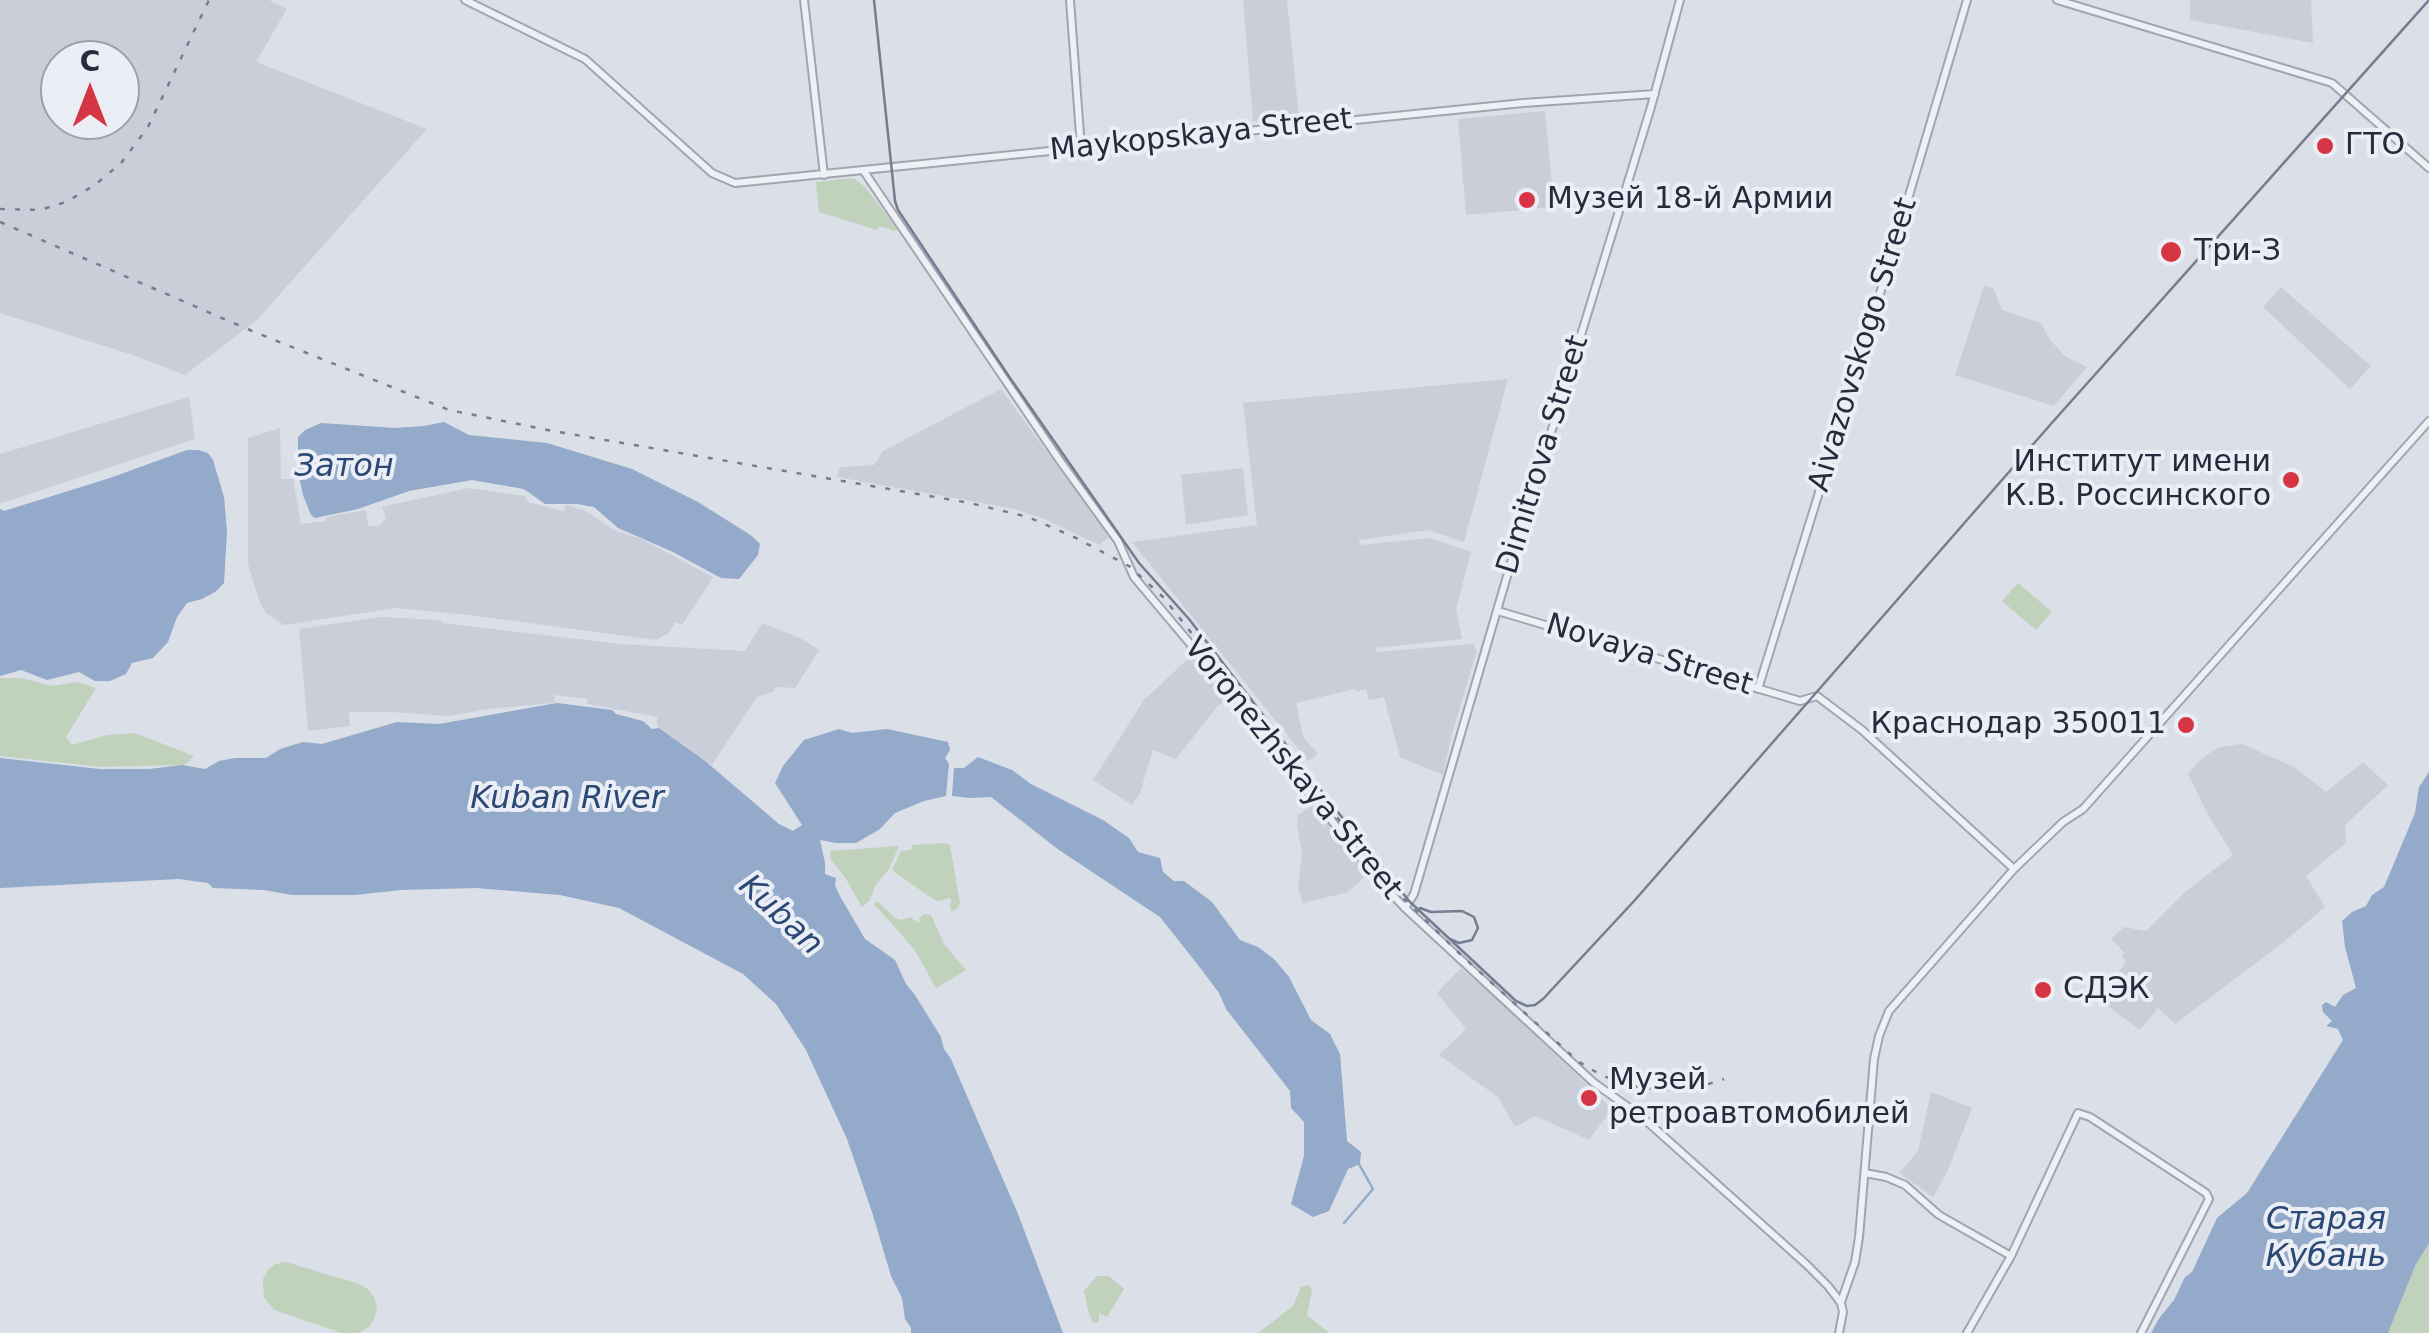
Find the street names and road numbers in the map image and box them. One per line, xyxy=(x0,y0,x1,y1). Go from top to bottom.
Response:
street label: Maykopskaya Street xyxy=(1048,102,1354,170)
street label: Aivazovskogo Street xyxy=(1802,194,1926,496)
street label: Dimitrova Street xyxy=(1491,331,1597,579)
street label: Novaya Street xyxy=(1542,608,1756,704)
street label: Voronezhskaya Street xyxy=(1175,631,1409,907)

